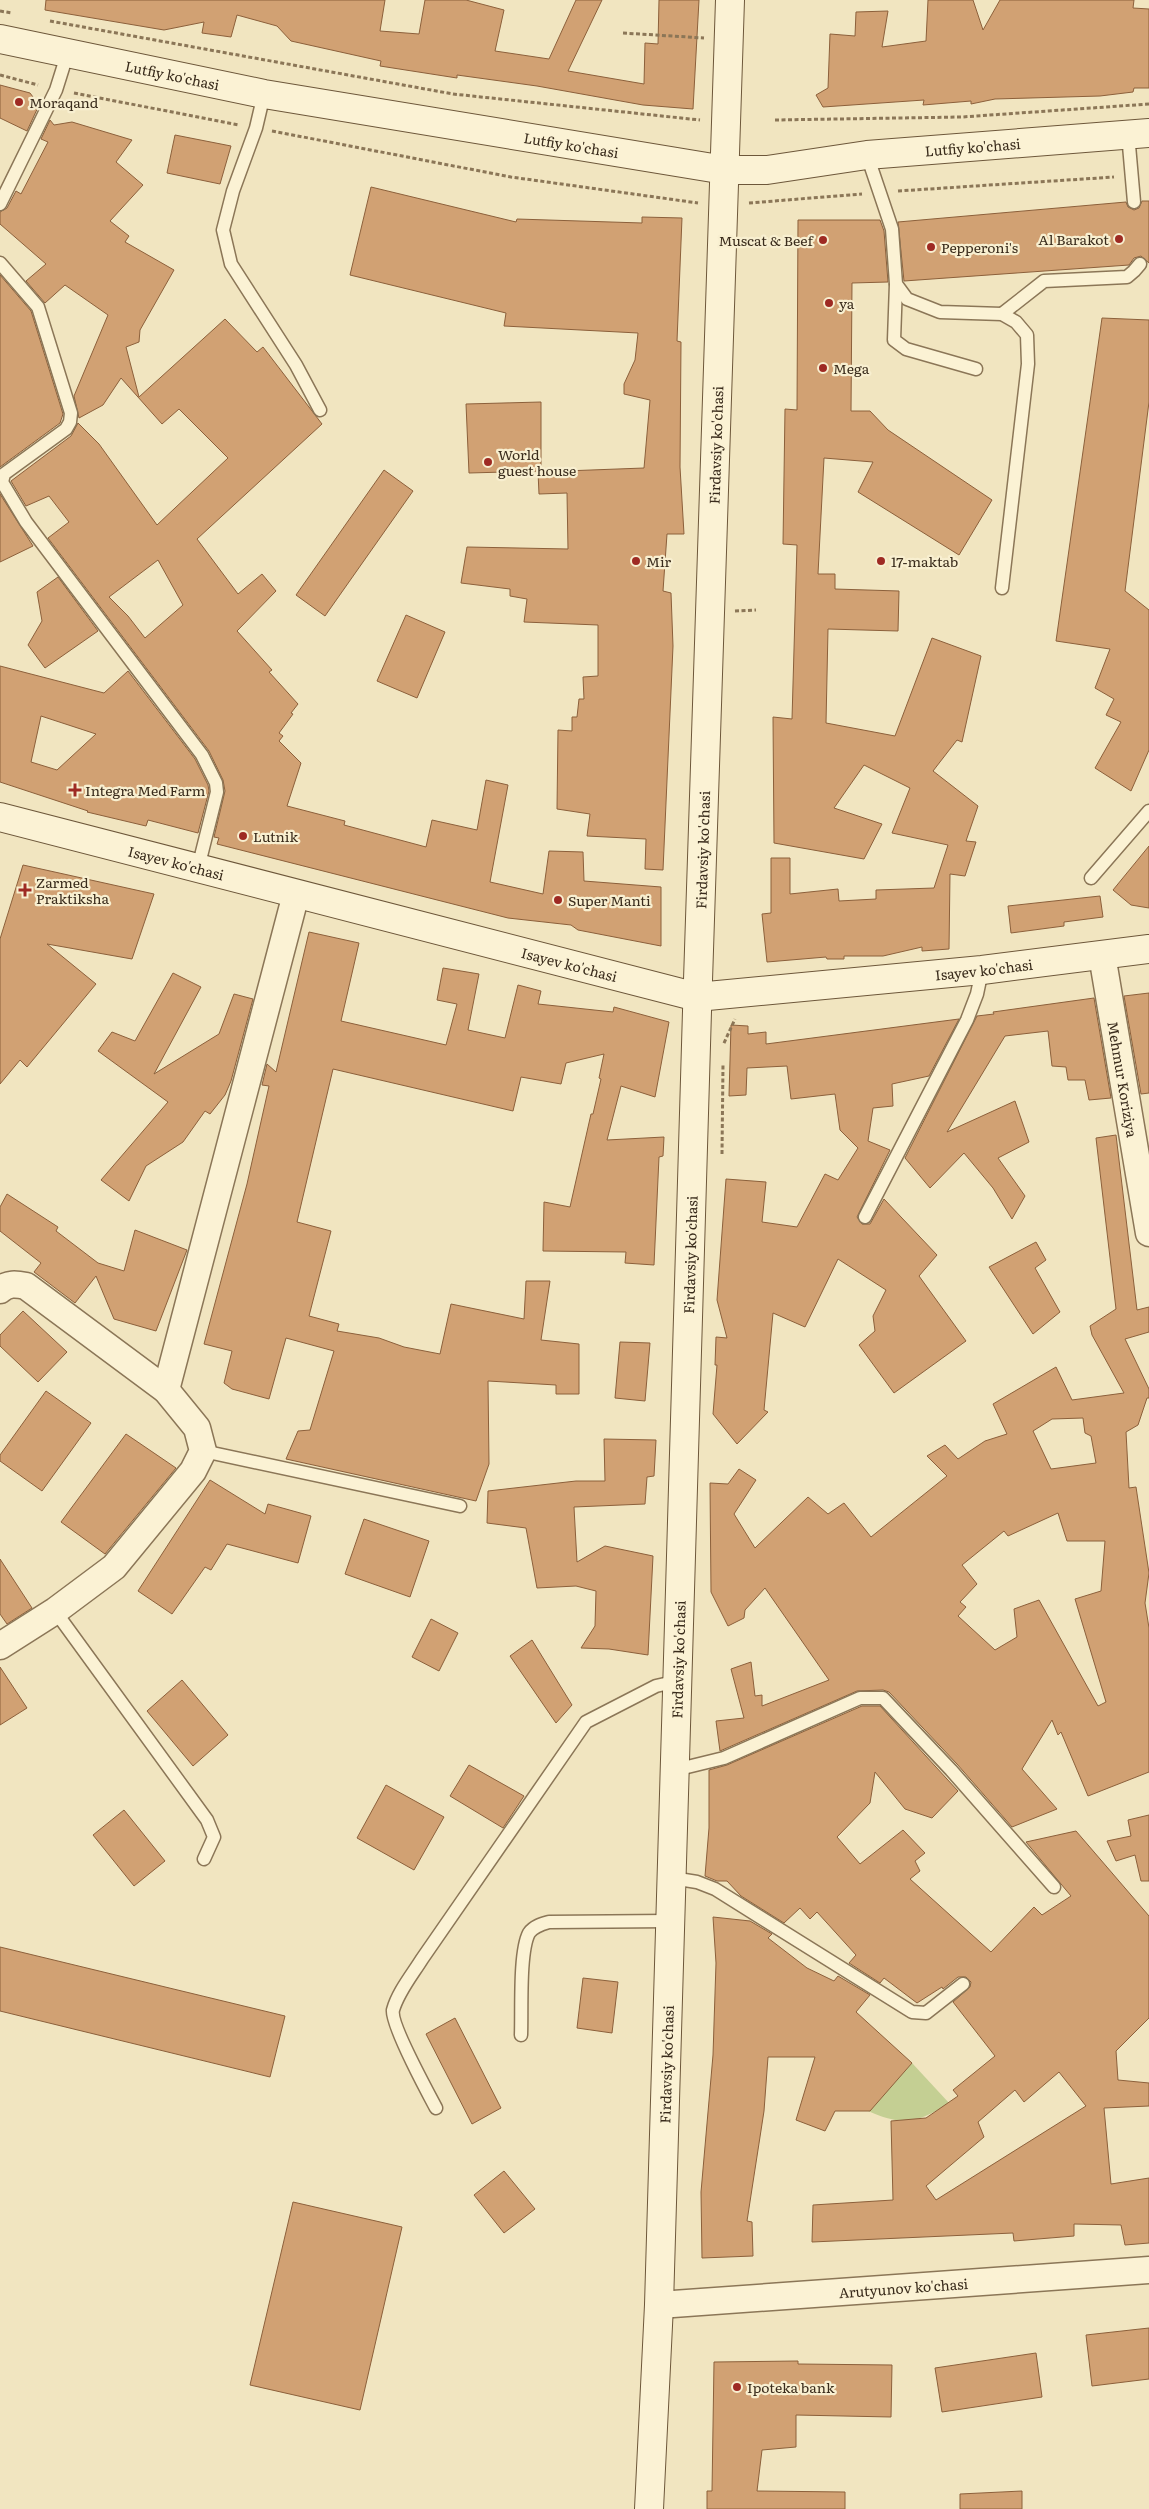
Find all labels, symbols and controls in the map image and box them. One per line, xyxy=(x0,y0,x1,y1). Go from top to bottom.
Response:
street label: Lutfiy ko'chasi xyxy=(123,55,222,95)
place label: Moraqand xyxy=(29,92,99,112)
marker: Moraqand xyxy=(13,96,25,108)
street label: Lutfiy ko'chasi xyxy=(522,127,620,162)
street label: Lutfiy ko'chasi xyxy=(924,133,1022,160)
place label: Al Barakot xyxy=(1038,229,1109,249)
place label: Muscat & Beef xyxy=(719,230,815,250)
marker: Al Barakot xyxy=(1113,233,1125,245)
marker: Muscat & Beef xyxy=(817,234,829,246)
place label: Pepperoni's xyxy=(941,237,1018,257)
marker: Pepperoni's xyxy=(925,241,937,253)
place label: ya xyxy=(839,293,855,313)
marker: ya xyxy=(823,297,835,309)
place label: Mega xyxy=(833,358,870,378)
marker: Mega xyxy=(817,362,829,374)
street label: Firdavsiy ko'chasi xyxy=(704,385,727,505)
place label: World guest house xyxy=(498,444,576,480)
marker: World guest house xyxy=(482,456,494,468)
place label: Mir xyxy=(646,551,672,571)
place label: 17-maktab xyxy=(891,551,958,571)
marker: Mir xyxy=(630,555,642,567)
marker: 17-maktab xyxy=(875,555,887,567)
place label: Integra Med Farm xyxy=(85,780,206,800)
marker: Integra Med Farm xyxy=(69,784,81,796)
street label: Firdavsiy ko'chasi xyxy=(690,790,714,909)
place label: Lutnik xyxy=(253,826,298,846)
marker: Lutnik xyxy=(237,830,249,842)
street label: Isayev ko'chasi xyxy=(126,841,227,885)
place label: Zarmed Praktiksha xyxy=(36,872,109,908)
marker: Zarmed Praktiksha xyxy=(18,883,32,897)
place label: Super Manti xyxy=(568,890,651,910)
marker: Super Manti xyxy=(552,894,564,906)
street label: Isayev ko'chasi xyxy=(519,942,620,986)
street label: Isayev ko'chasi xyxy=(934,954,1034,984)
street label: Mehmur Koriziya xyxy=(1103,1020,1143,1139)
street label: Firdavsiy ko'chasi xyxy=(678,1195,702,1314)
street label: Firdavsiy ko'chasi xyxy=(666,1600,690,1719)
street label: Firdavsiy ko'chasi xyxy=(654,2005,678,2124)
street label: Arutyunov ko'chasi xyxy=(838,2273,969,2302)
place label: Ipoteka bank xyxy=(747,2377,835,2397)
marker: Ipoteka bank xyxy=(731,2381,743,2393)

